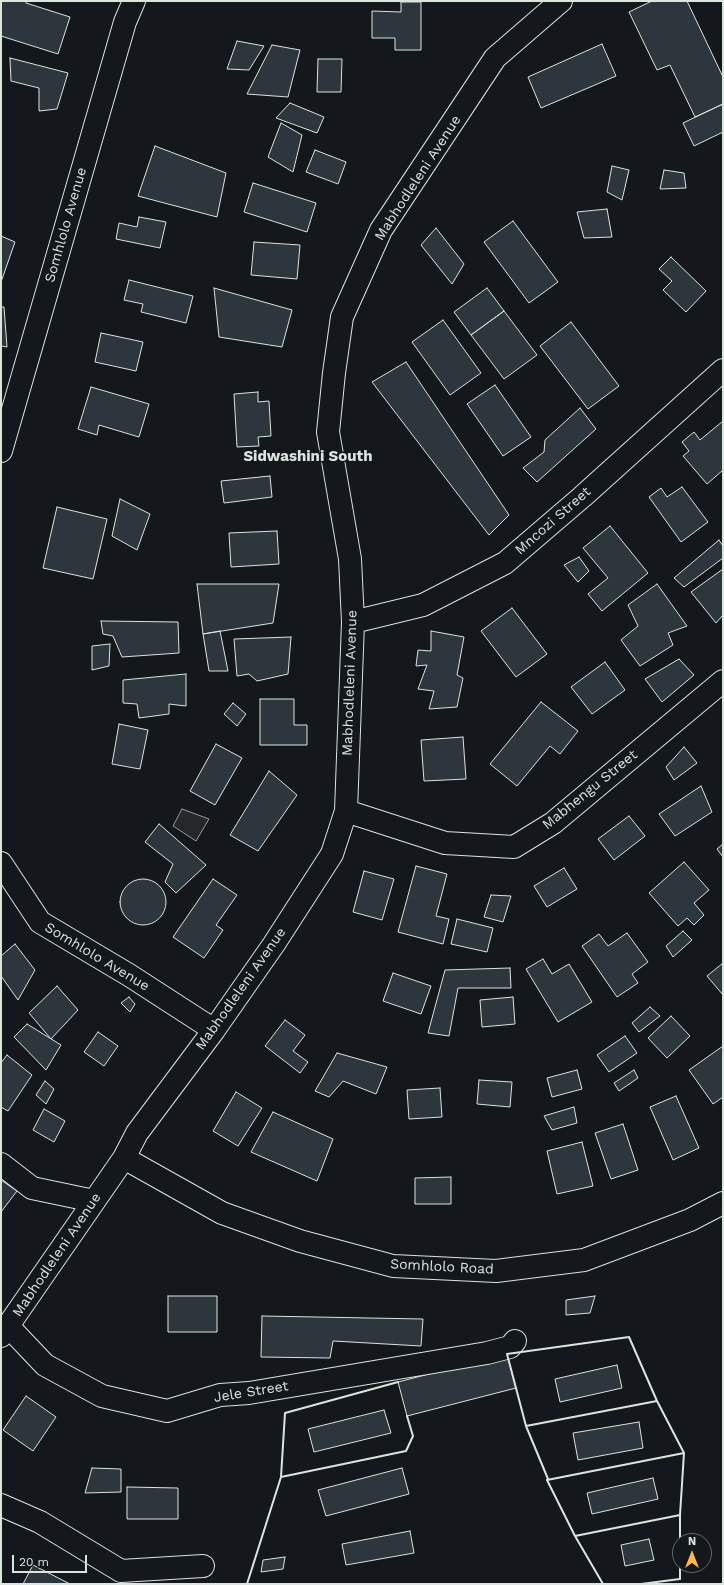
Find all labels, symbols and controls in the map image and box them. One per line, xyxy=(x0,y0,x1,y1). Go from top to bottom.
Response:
street label: Mabhodleleni Avenue xyxy=(371,112,465,244)
street label: Somhlolo Avenue xyxy=(42,165,90,285)
district label: Sidwashini South xyxy=(243,448,373,466)
street label: Mncozi Street xyxy=(512,484,594,558)
street label: Mabhodleleni Avenue xyxy=(339,610,361,756)
street label: Mabhengu Street xyxy=(539,747,641,833)
street label: Somhlolo Avenue xyxy=(42,919,152,995)
street label: Mabhodleleni Avenue xyxy=(192,924,290,1054)
street label: Mabhodleleni Avenue xyxy=(9,1190,105,1320)
street label: Somhlolo Road xyxy=(390,1256,494,1278)
street label: Jele Street xyxy=(213,1378,289,1406)
north arrow xyxy=(672,1533,712,1573)
text: N xyxy=(688,1535,696,1548)
scale bar xyxy=(14,1547,89,1573)
text: 20 m xyxy=(19,1555,49,1569)

